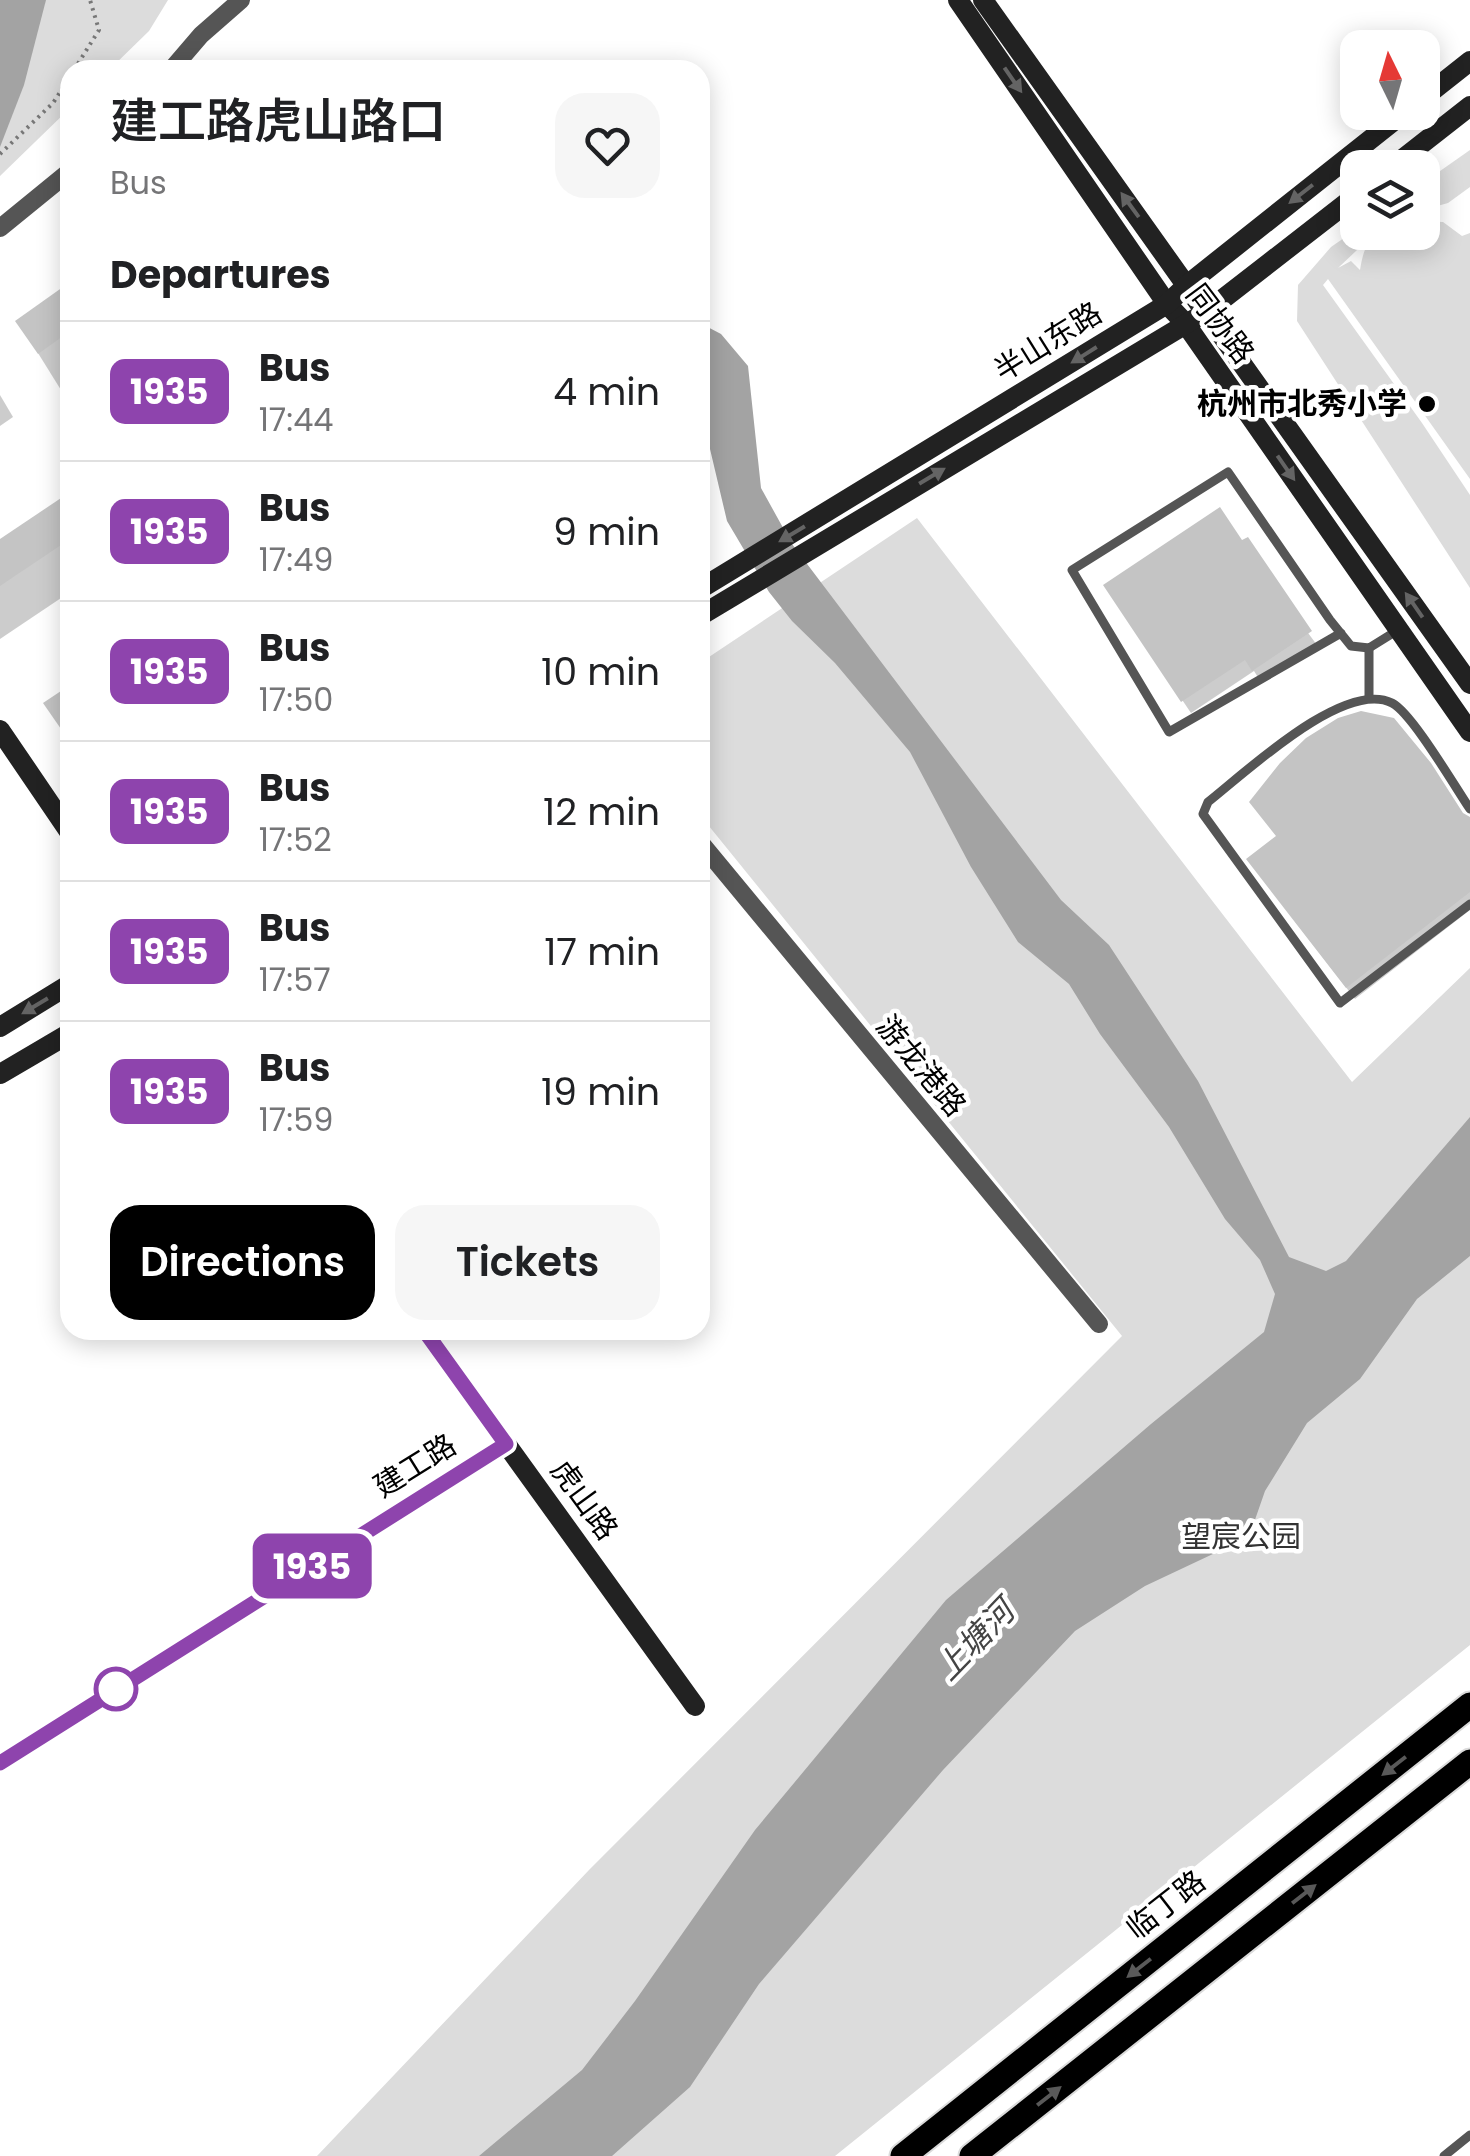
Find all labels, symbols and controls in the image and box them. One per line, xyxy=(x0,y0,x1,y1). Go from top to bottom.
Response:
north arrow xyxy=(1340,30,1440,130)
map controls xyxy=(1340,30,1440,250)
one-way arrow xyxy=(1004,67,1022,94)
text: 建工路虎山路口 xyxy=(110,88,446,155)
button: heart xyxy=(555,93,660,198)
button: layers xyxy=(1340,150,1440,250)
text: Bus xyxy=(110,160,167,205)
one-way arrow xyxy=(1288,184,1314,204)
one-way arrow xyxy=(1121,192,1140,218)
text: Departures xyxy=(110,248,331,301)
street label: 同协路 xyxy=(1176,275,1265,373)
street label: 半山东路 xyxy=(985,292,1110,392)
text: Bus xyxy=(259,341,330,394)
one-way arrow xyxy=(1070,346,1098,363)
text: 4 min xyxy=(553,365,660,418)
text: 1935 xyxy=(130,367,209,416)
place label: 杭州市北秀小学 xyxy=(1197,382,1407,425)
marker: 杭州市北秀小学 xyxy=(1416,393,1438,415)
text: 17:44 xyxy=(259,397,333,442)
one-way arrow xyxy=(1276,454,1295,481)
one-way arrow xyxy=(918,468,946,485)
text: Bus xyxy=(259,481,330,534)
text: 9 min xyxy=(553,505,660,558)
text: 1935 xyxy=(130,507,209,556)
one-way arrow xyxy=(778,525,806,542)
text: 17:49 xyxy=(259,537,333,582)
one-way arrow xyxy=(1404,592,1424,618)
text: Bus xyxy=(259,621,330,674)
text: 10 min xyxy=(541,645,660,698)
text: 1935 xyxy=(130,647,209,696)
text: 17:50 xyxy=(259,677,333,722)
text: Bus xyxy=(259,761,330,814)
text: 12 min xyxy=(543,785,660,838)
text: 1935 xyxy=(130,787,209,836)
text: 17:52 xyxy=(259,817,332,862)
text: Bus xyxy=(259,901,330,954)
text: 17 min xyxy=(544,925,660,978)
text: 1935 xyxy=(130,927,209,976)
text: 17:57 xyxy=(259,957,331,1002)
one-way arrow xyxy=(21,997,49,1014)
street label: 游龙港路 xyxy=(866,1006,976,1125)
text: Bus xyxy=(259,1041,330,1094)
text: 19 min xyxy=(541,1065,660,1118)
text: 1935 xyxy=(130,1067,209,1116)
text: 17:59 xyxy=(259,1097,333,1142)
button: Directions xyxy=(110,1205,375,1320)
button: Tickets xyxy=(395,1205,660,1320)
street label: 建工路 xyxy=(365,1423,464,1508)
street label: 虎山路 xyxy=(541,1451,628,1549)
park label: 望宸公园 xyxy=(1181,1515,1301,1558)
line badge: 1935 xyxy=(242,1534,382,1598)
text: 1935 xyxy=(273,1542,351,1591)
water label: 上塘河 xyxy=(925,1585,1028,1690)
unlabelled marker xyxy=(95,1668,137,1710)
one-way arrow xyxy=(1381,1755,1406,1776)
street label: 临丁路 xyxy=(1117,1860,1214,1949)
one-way arrow xyxy=(1291,1884,1316,1905)
one-way arrow xyxy=(1127,1957,1152,1978)
one-way arrow xyxy=(1035,2085,1061,2106)

